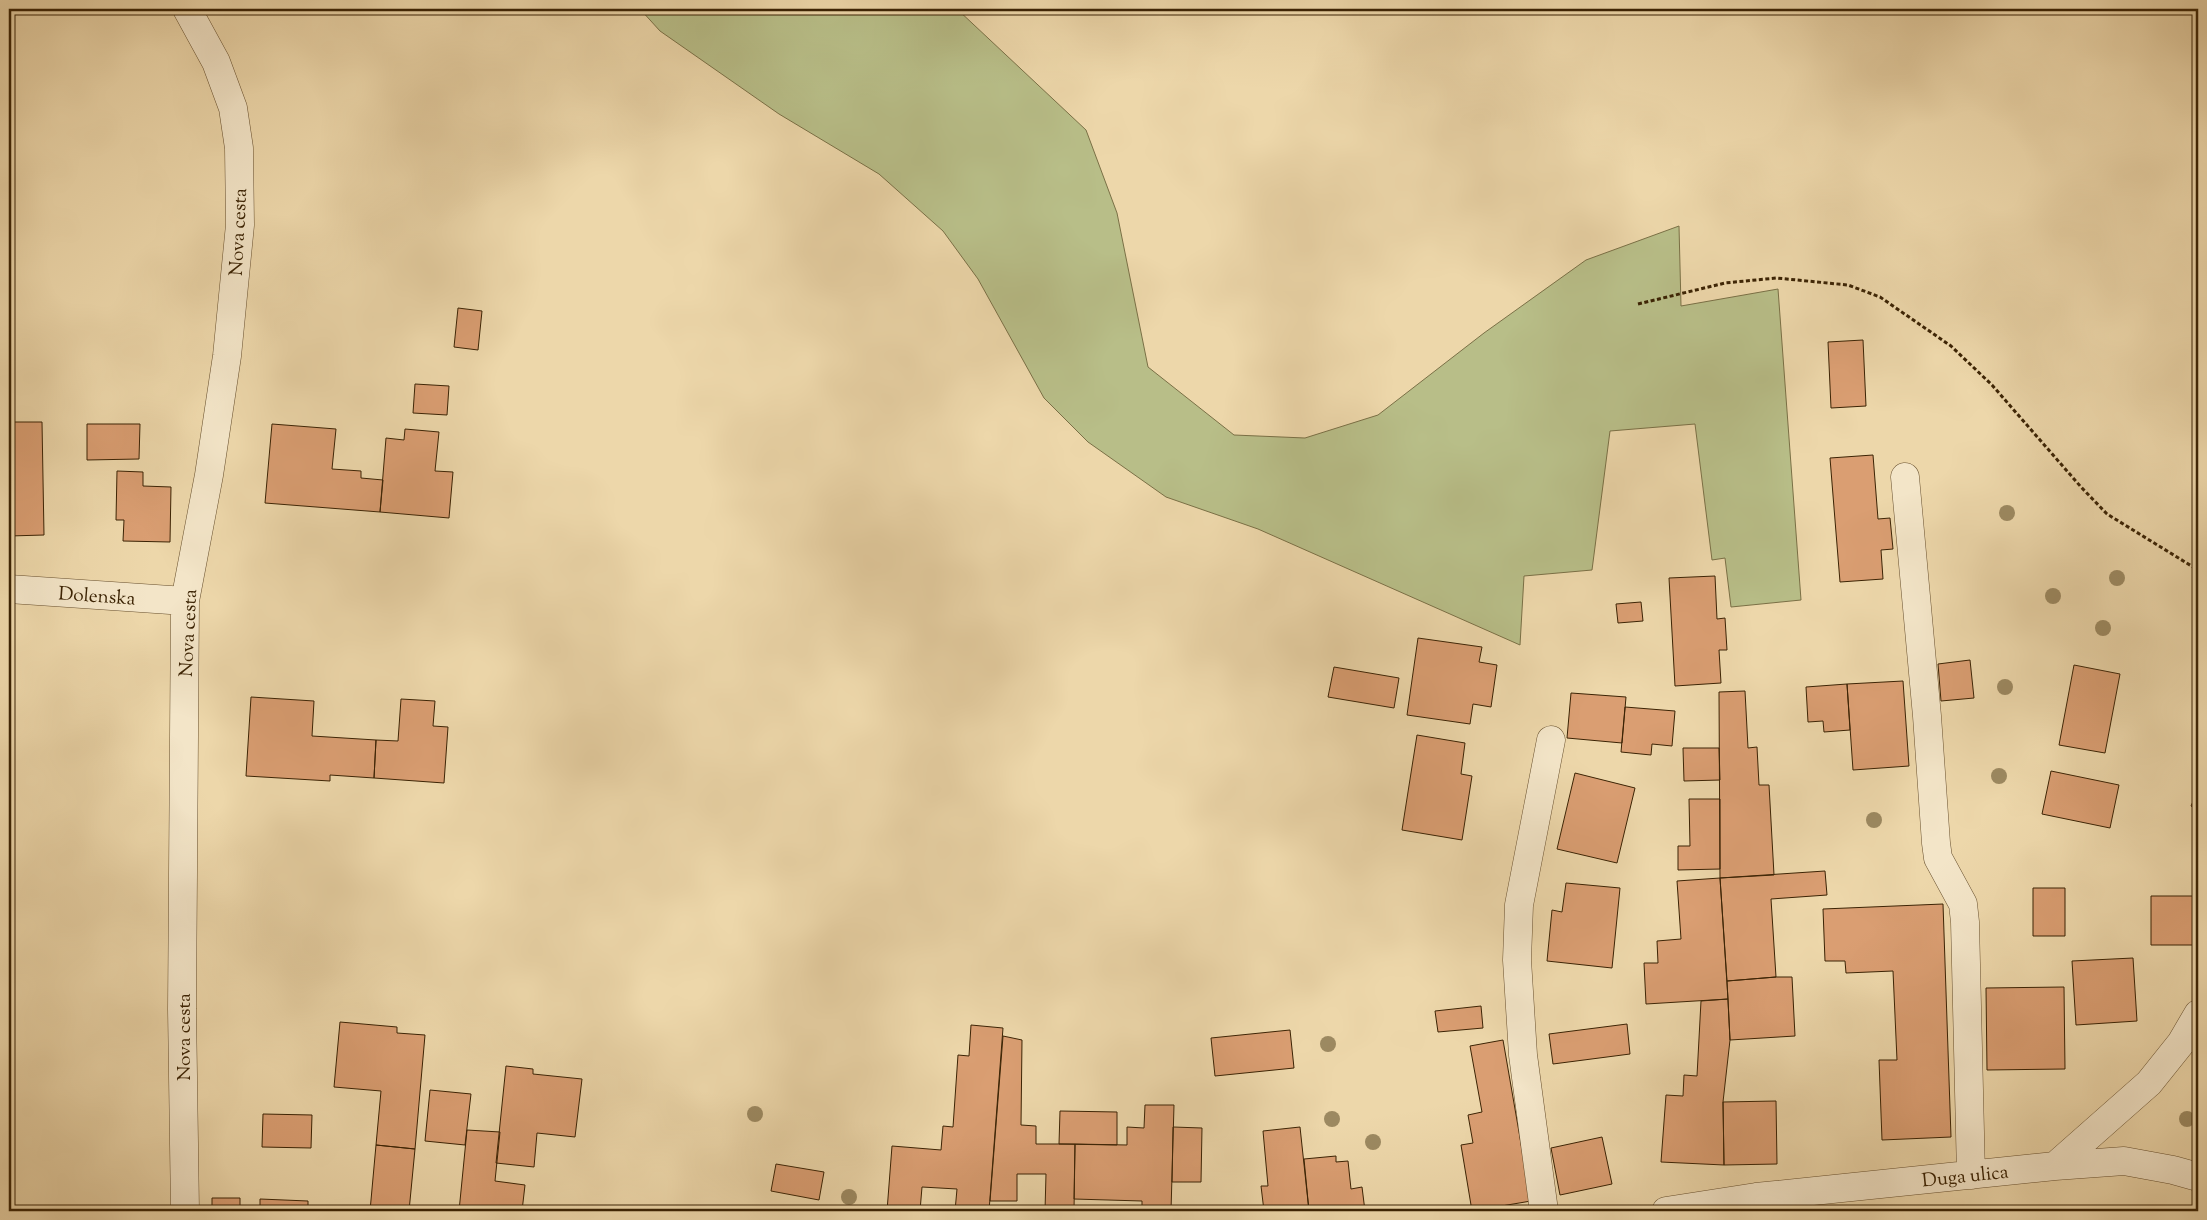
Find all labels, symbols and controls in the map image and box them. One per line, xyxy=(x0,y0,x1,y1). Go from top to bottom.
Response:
street label: Nova cesta xyxy=(224,187,255,277)
street label: Dolenska xyxy=(57,581,136,614)
street label: Nova cesta xyxy=(174,588,205,678)
street label: Nova cesta xyxy=(172,993,199,1081)
street label: Duga ulica xyxy=(1921,1159,2010,1195)

